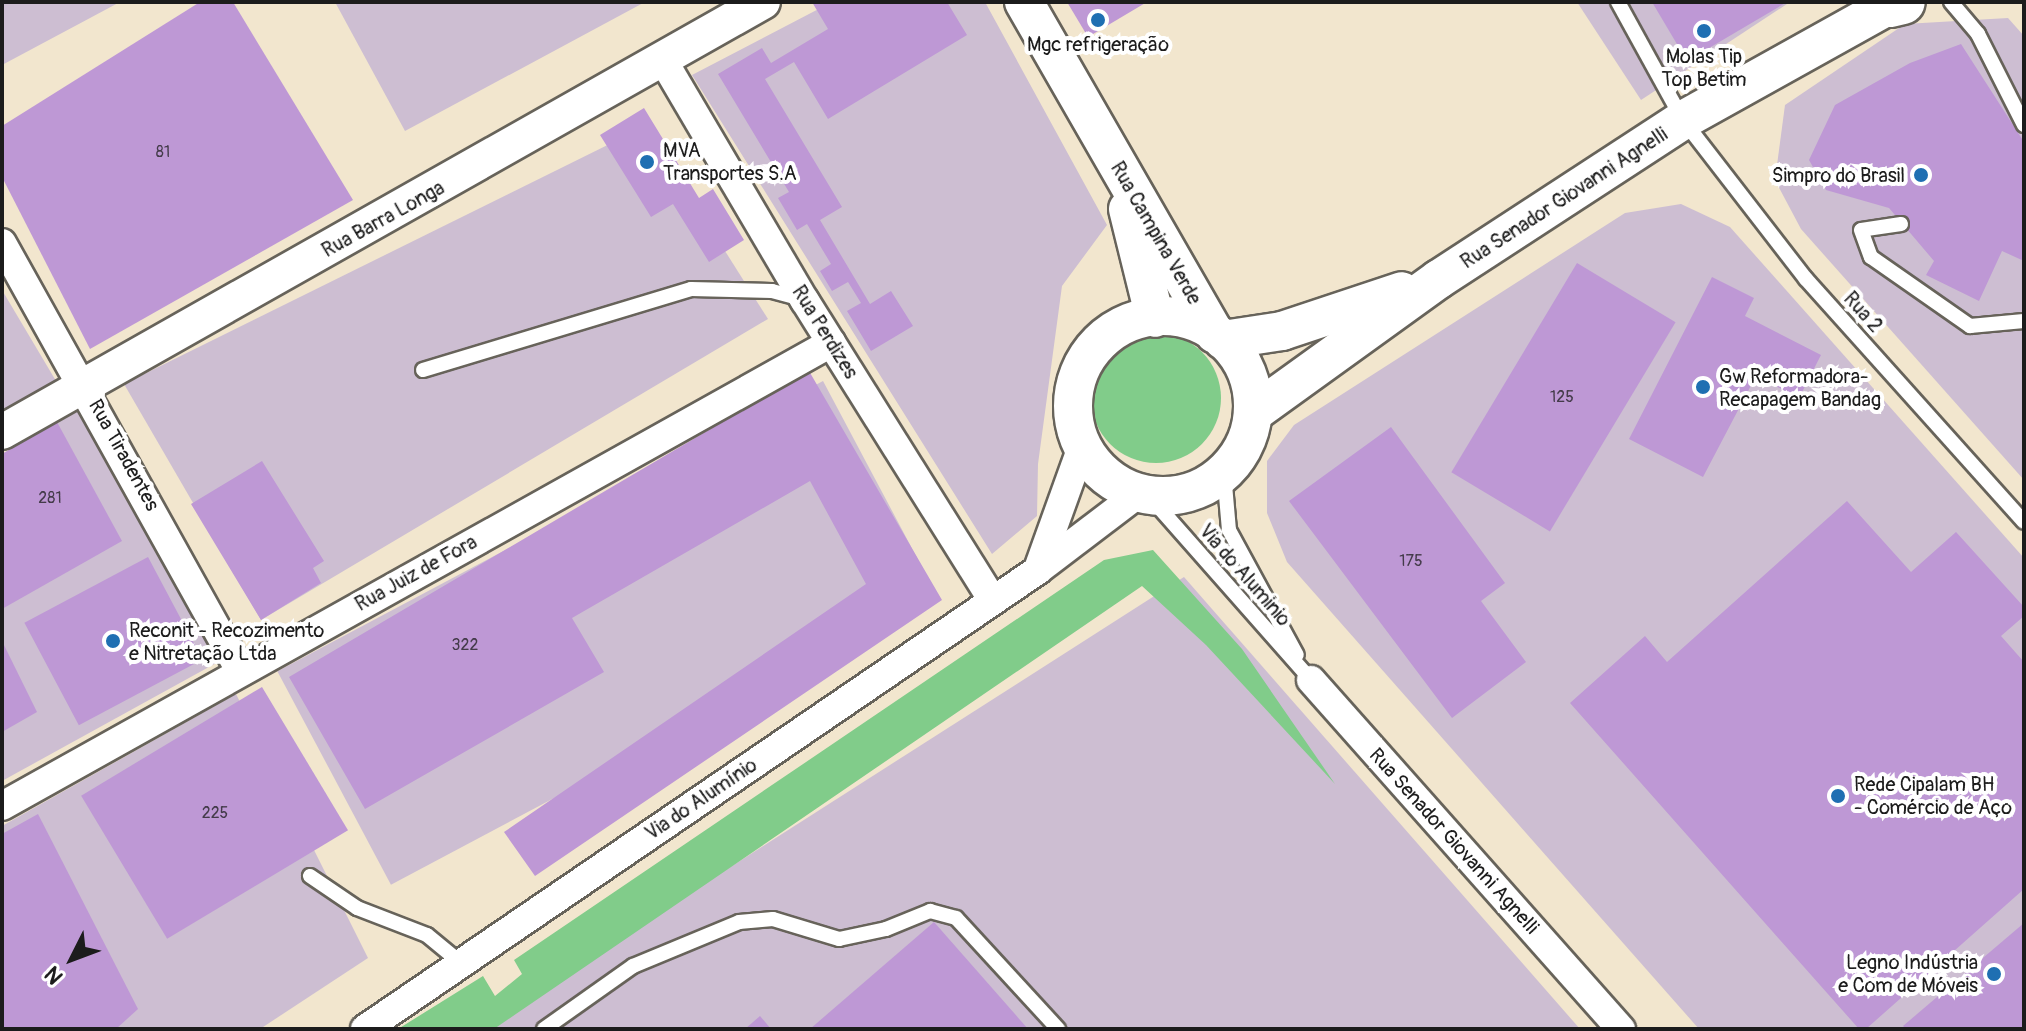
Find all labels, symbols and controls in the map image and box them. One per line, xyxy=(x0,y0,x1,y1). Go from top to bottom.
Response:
marker: Mgc refrigeração xyxy=(1089,11,1107,29)
marker: Molas Tip Top Betim xyxy=(1695,22,1713,40)
place label: Mgc refrigeração xyxy=(1027,32,1169,56)
place label: Molas Tip Top Betim xyxy=(1662,44,1746,91)
street label: Rua Senador Giovanni Agnelli xyxy=(1456,122,1672,274)
place label: MVA Transportes S.A xyxy=(663,138,797,185)
house number: 81 xyxy=(156,142,170,162)
marker: MVA Transportes S.A xyxy=(638,153,656,171)
street label: Rua Campina Verde xyxy=(1105,157,1207,309)
place label: Simpro do Brasil xyxy=(1772,163,1905,187)
marker: Simpro do Brasil xyxy=(1912,166,1930,184)
street label: Rua Barra Longa xyxy=(318,175,448,263)
street label: Rua Perdizes xyxy=(787,281,863,383)
street label: Rua 2 xyxy=(1839,287,1887,337)
place label: Gw Reformadora- Recapagem Bandag xyxy=(1719,364,1881,411)
marker: Gw Reformadora- Recapagem Bandag xyxy=(1694,378,1712,396)
house number: 125 xyxy=(1550,387,1574,407)
street label: Rua Tiradentes xyxy=(83,395,165,515)
house number: 281 xyxy=(38,488,62,508)
street label: Via do Aluminio xyxy=(1194,519,1296,631)
street label: Rua Juiz de Fora xyxy=(351,530,481,616)
house number: 175 xyxy=(1399,551,1423,571)
place label: Reconit - Recozimento e Nitretação Ltda xyxy=(129,618,324,665)
marker: Reconit - Recozimento e Nitretação Ltda xyxy=(104,632,122,650)
house number: 322 xyxy=(452,635,478,655)
street label: Rua Senador Giovanni Agnelli xyxy=(1364,743,1544,939)
street label: Via do Alumínio xyxy=(640,753,762,845)
place label: Rede Cipalam BH - Comércio de Aço xyxy=(1854,772,2012,819)
marker: Rede Cipalam BH - Comércio de Aço xyxy=(1829,787,1847,805)
house number: 225 xyxy=(202,803,228,823)
north arrow xyxy=(32,919,112,999)
place label: Legno Indústria e Com de Móveis xyxy=(1838,950,1978,997)
text: N xyxy=(39,960,70,990)
marker: Legno Indústria e Com de Móveis xyxy=(1985,965,2003,983)

